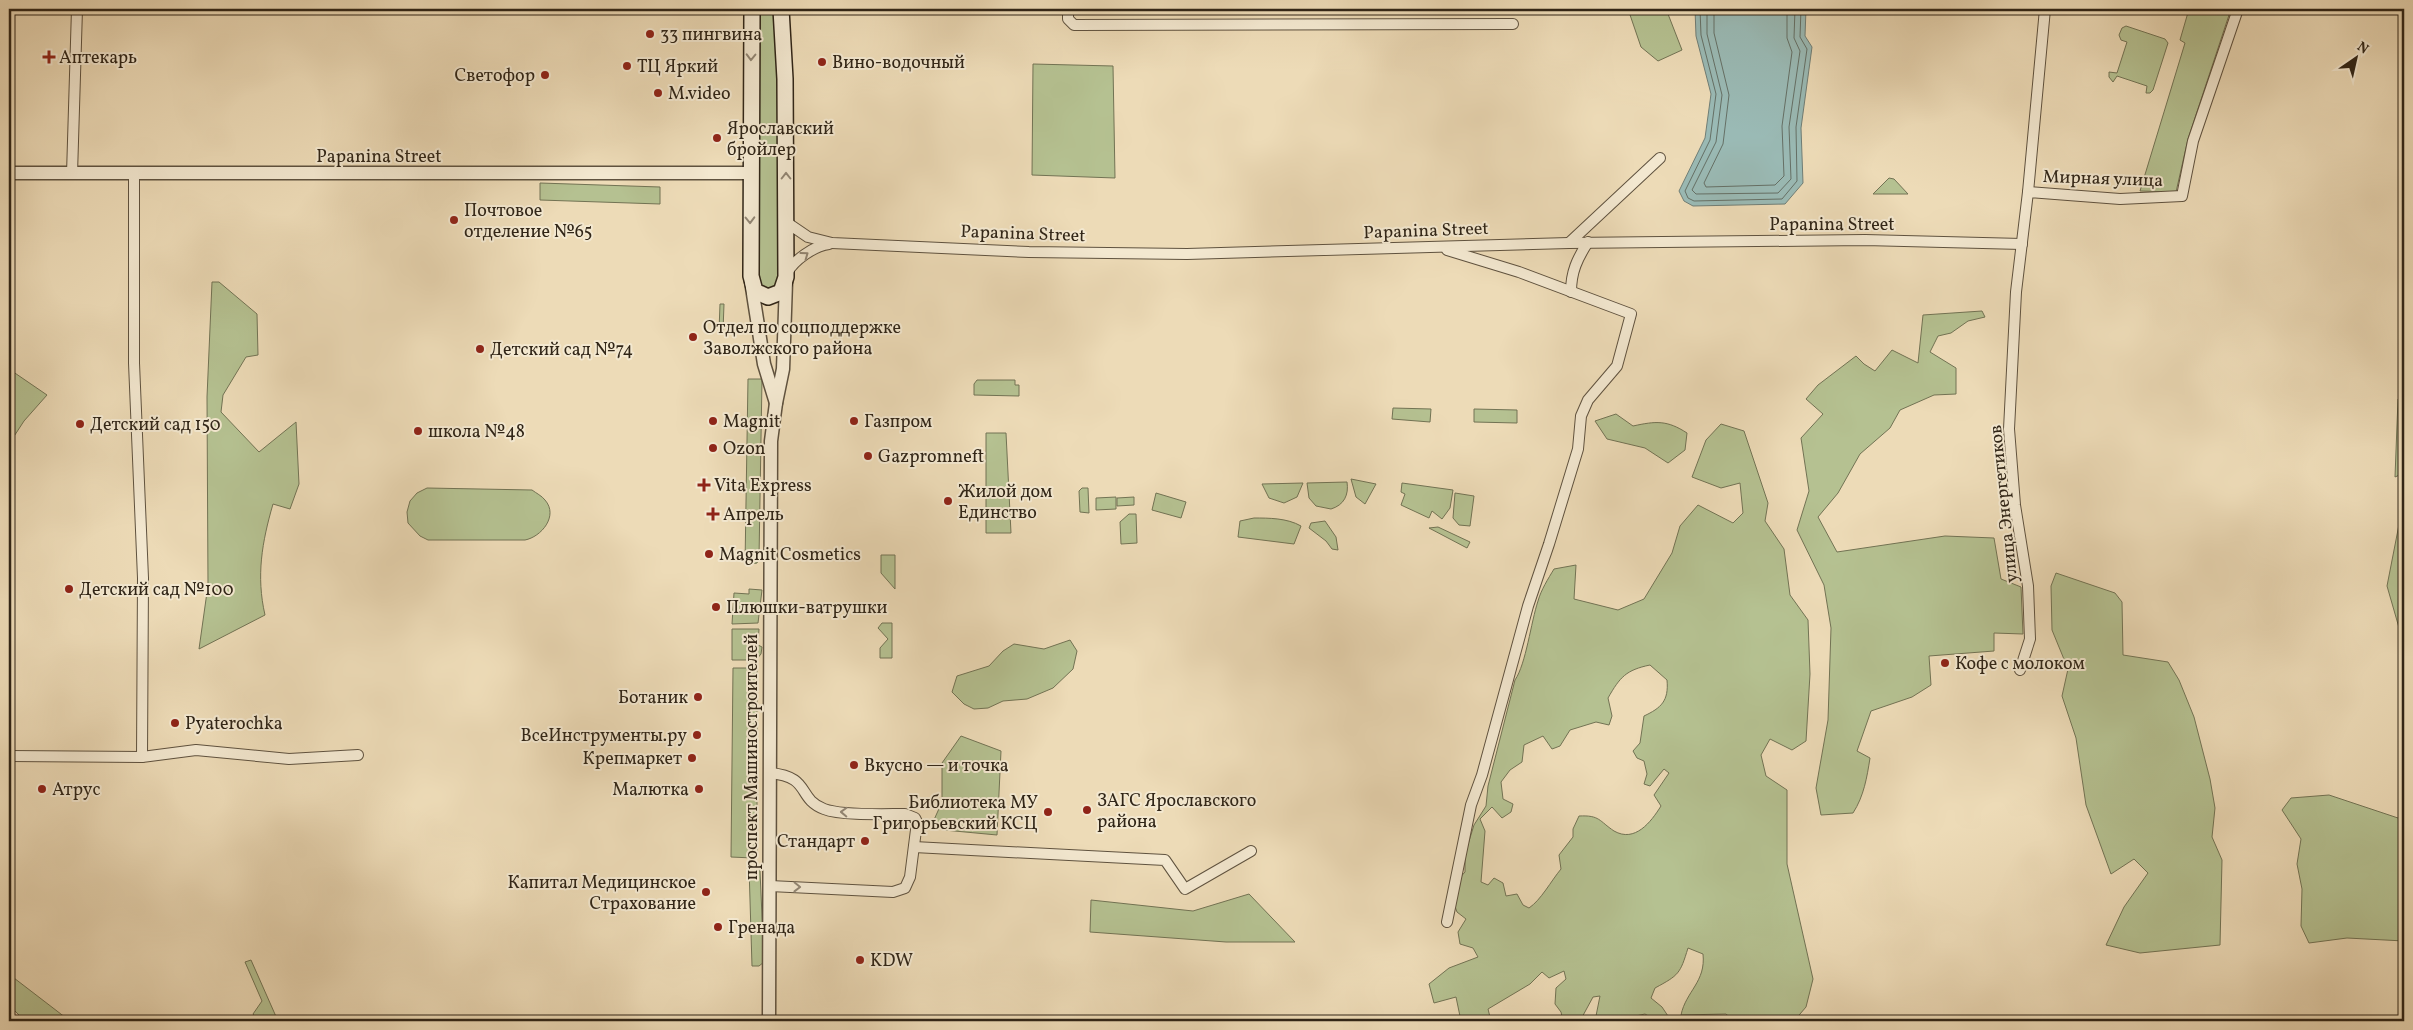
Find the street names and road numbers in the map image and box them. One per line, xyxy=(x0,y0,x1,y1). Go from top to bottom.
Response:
street label: Papanina Street xyxy=(316,145,442,170)
street label: Мирная улица xyxy=(2042,165,2164,194)
street label: Papanina Street xyxy=(1769,213,1895,238)
street label: Papanina Street xyxy=(1363,217,1489,246)
street label: Papanina Street xyxy=(960,220,1086,249)
street label: улица Энергетиков xyxy=(1984,424,2025,584)
street label: проспект Машиностроителей xyxy=(740,634,765,880)

